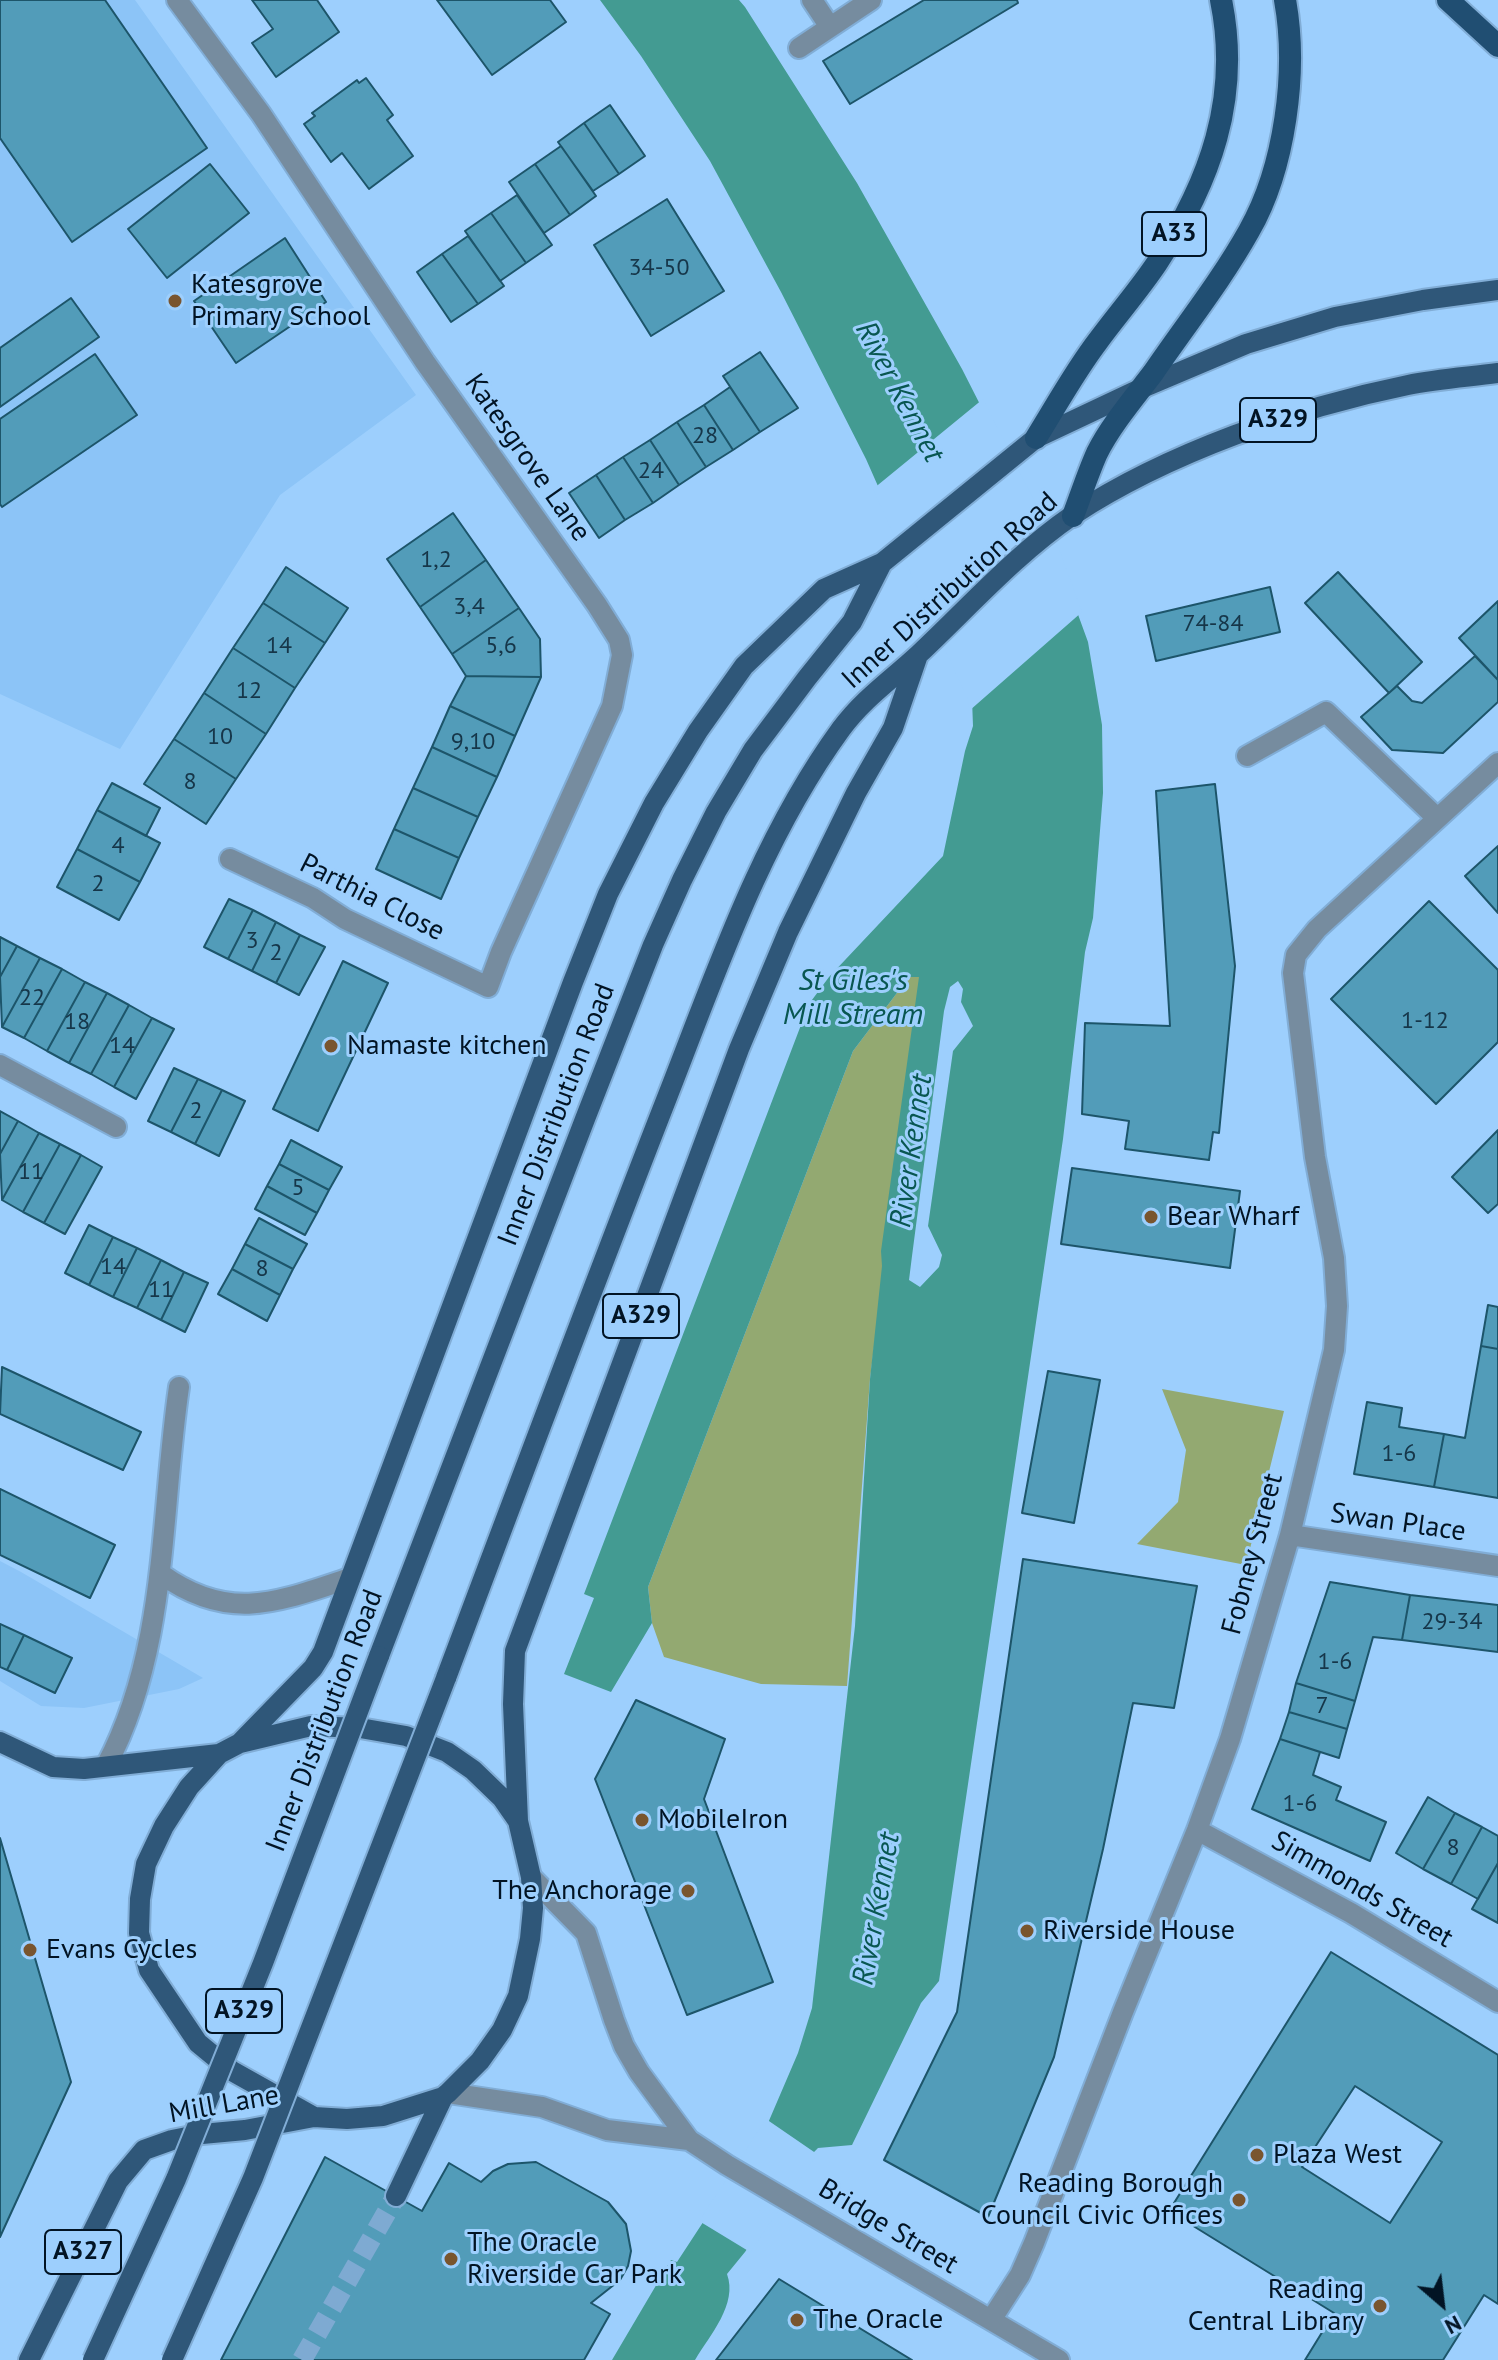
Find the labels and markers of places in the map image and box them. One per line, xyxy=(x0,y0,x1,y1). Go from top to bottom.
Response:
place label: Katesgrove Primary School xyxy=(191,268,370,334)
marker: Katesgrove Primary School xyxy=(166,292,184,310)
place label: Namaste kitchen xyxy=(347,1029,547,1063)
marker: Namaste kitchen xyxy=(322,1037,340,1055)
place label: Bear Wharf xyxy=(1167,1200,1299,1234)
marker: Bear Wharf xyxy=(1142,1208,1160,1226)
place label: MobileIron xyxy=(658,1803,788,1837)
marker: MobileIron xyxy=(633,1811,651,1829)
place label: The Anchorage xyxy=(492,1874,672,1908)
marker: The Anchorage xyxy=(679,1882,697,1900)
place label: Riverside House xyxy=(1043,1914,1235,1948)
marker: Riverside House xyxy=(1018,1922,1036,1940)
place label: Evans Cycles xyxy=(46,1933,197,1967)
marker: Evans Cycles xyxy=(21,1941,39,1959)
place label: Plaza West xyxy=(1273,2138,1402,2172)
marker: Plaza West xyxy=(1248,2146,1266,2164)
place label: Reading Borough Council Civic Offices xyxy=(981,2167,1223,2233)
marker: Reading Borough Council Civic Offices xyxy=(1230,2191,1248,2209)
place label: The Oracle Riverside Car Park xyxy=(467,2226,682,2292)
marker: The Oracle Riverside Car Park xyxy=(442,2250,460,2268)
place label: Reading Central Library xyxy=(1188,2273,1364,2339)
marker: Reading Central Library xyxy=(1371,2297,1389,2315)
place label: The Oracle xyxy=(813,2303,943,2337)
marker: The Oracle xyxy=(788,2311,806,2329)

